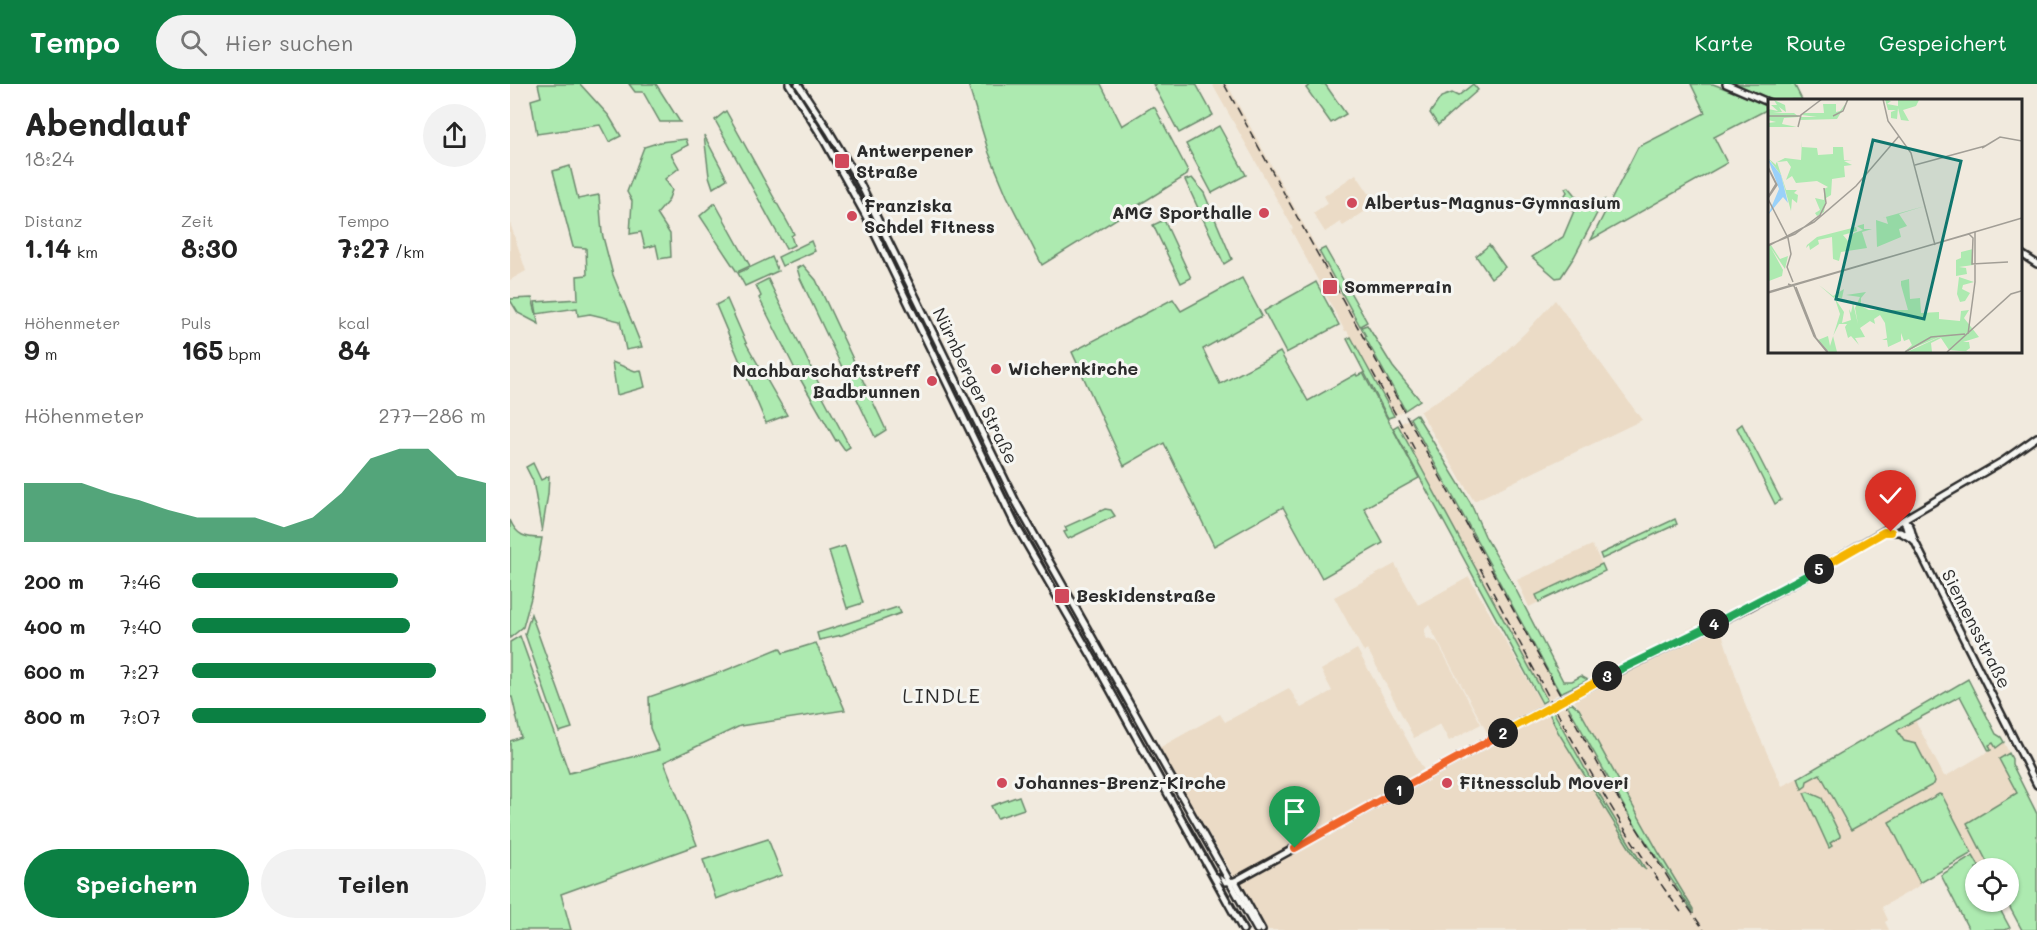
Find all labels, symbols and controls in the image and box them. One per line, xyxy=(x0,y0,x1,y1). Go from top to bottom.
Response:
search box xyxy=(156,15,576,69)
text: Tempo xyxy=(30,24,120,60)
icon: search xyxy=(177,26,210,59)
text: Hier suchen xyxy=(225,28,353,57)
text: Karte xyxy=(1695,29,1753,56)
text: Route xyxy=(1786,29,1846,56)
text: Gespeichert xyxy=(1879,29,2007,56)
inset map xyxy=(1768,99,2022,352)
text: Abendlauf xyxy=(24,101,190,144)
button: share xyxy=(423,104,486,167)
place label: Antwerpener Straße xyxy=(856,138,973,183)
text: 18:24 xyxy=(24,145,74,171)
marker: Antwerpener Straße xyxy=(833,152,851,170)
place label: Albertus-Magnus-Gymnasium xyxy=(1364,190,1621,214)
place label: Franziska Schdel Fitness xyxy=(864,193,995,238)
marker: Albertus-Magnus-Gymnasium xyxy=(1345,196,1359,210)
place label: AMG Sporthalle xyxy=(1112,200,1252,224)
marker: AMG Sporthalle xyxy=(1257,206,1271,220)
marker: Franziska Schdel Fitness xyxy=(845,209,859,223)
text: Distanz xyxy=(24,210,82,231)
text: Zeit xyxy=(181,210,214,231)
text: Tempo xyxy=(338,210,389,231)
text: 1.14 xyxy=(24,231,72,265)
text: 8:30 xyxy=(181,231,238,265)
text: 7:27 xyxy=(338,231,390,265)
text: km xyxy=(72,241,98,262)
text: /km xyxy=(390,241,425,262)
place label: Sommerrain xyxy=(1344,274,1452,298)
marker: Sommerrain xyxy=(1321,278,1339,296)
street label: Nürnberger Straße xyxy=(928,303,1024,468)
text: Höhenmeter xyxy=(24,312,120,333)
text: Puls xyxy=(181,312,211,333)
text: kcal xyxy=(338,312,370,333)
text: 9 xyxy=(24,333,40,367)
text: 165 xyxy=(181,333,223,367)
text: 84 xyxy=(338,333,371,367)
text: m xyxy=(40,343,58,364)
text: bpm xyxy=(223,343,261,364)
place label: Wichernkirche xyxy=(1008,356,1138,380)
place label: Nachbarschaftstreff Badbrunnen xyxy=(733,358,920,403)
marker: Wichernkirche xyxy=(989,362,1003,376)
marker: Nachbarschaftstreff Badbrunnen xyxy=(925,374,939,388)
text: Höhenmeter xyxy=(24,402,144,428)
text: 277–286 m xyxy=(379,402,486,428)
pin xyxy=(1865,470,1916,532)
icon: check xyxy=(1874,479,1907,512)
pin: 5 xyxy=(1804,554,1834,584)
text: 5 xyxy=(1814,558,1824,579)
street label: Siemensstraße xyxy=(1937,565,2017,692)
text: 200 m xyxy=(24,568,84,594)
text: 7:46 xyxy=(120,568,161,594)
place label: Beskidenstraße xyxy=(1076,583,1216,607)
marker: Beskidenstraße xyxy=(1053,587,1071,605)
pin: 4 xyxy=(1699,609,1729,639)
text: 400 m xyxy=(24,613,85,639)
text: 7:40 xyxy=(120,613,161,639)
text: 4 xyxy=(1709,613,1719,634)
text: 600 m xyxy=(24,658,85,684)
text: 7:27 xyxy=(120,658,160,684)
pin: 3 xyxy=(1592,661,1622,691)
text: 3 xyxy=(1602,665,1612,686)
district label: LINDLE xyxy=(903,682,981,708)
text: 800 m xyxy=(24,703,85,729)
text: 7:07 xyxy=(120,703,161,729)
pin: 2 xyxy=(1488,718,1518,748)
text: 2 xyxy=(1499,722,1507,743)
place label: Johannes-Brenz-Kirche xyxy=(1014,770,1226,794)
place label: Fitnessclub Moveri xyxy=(1459,770,1629,794)
pin: 1 xyxy=(1384,775,1414,805)
marker: Johannes-Brenz-Kirche xyxy=(995,776,1009,790)
marker: Fitnessclub Moveri xyxy=(1440,776,1454,790)
text: 1 xyxy=(1395,779,1403,800)
pin xyxy=(1269,786,1320,848)
icon: arrive xyxy=(1278,795,1311,828)
button: Speichern xyxy=(24,849,249,918)
button: Teilen xyxy=(261,849,486,918)
map controls xyxy=(1965,858,2019,912)
button: locate xyxy=(1965,858,2019,912)

